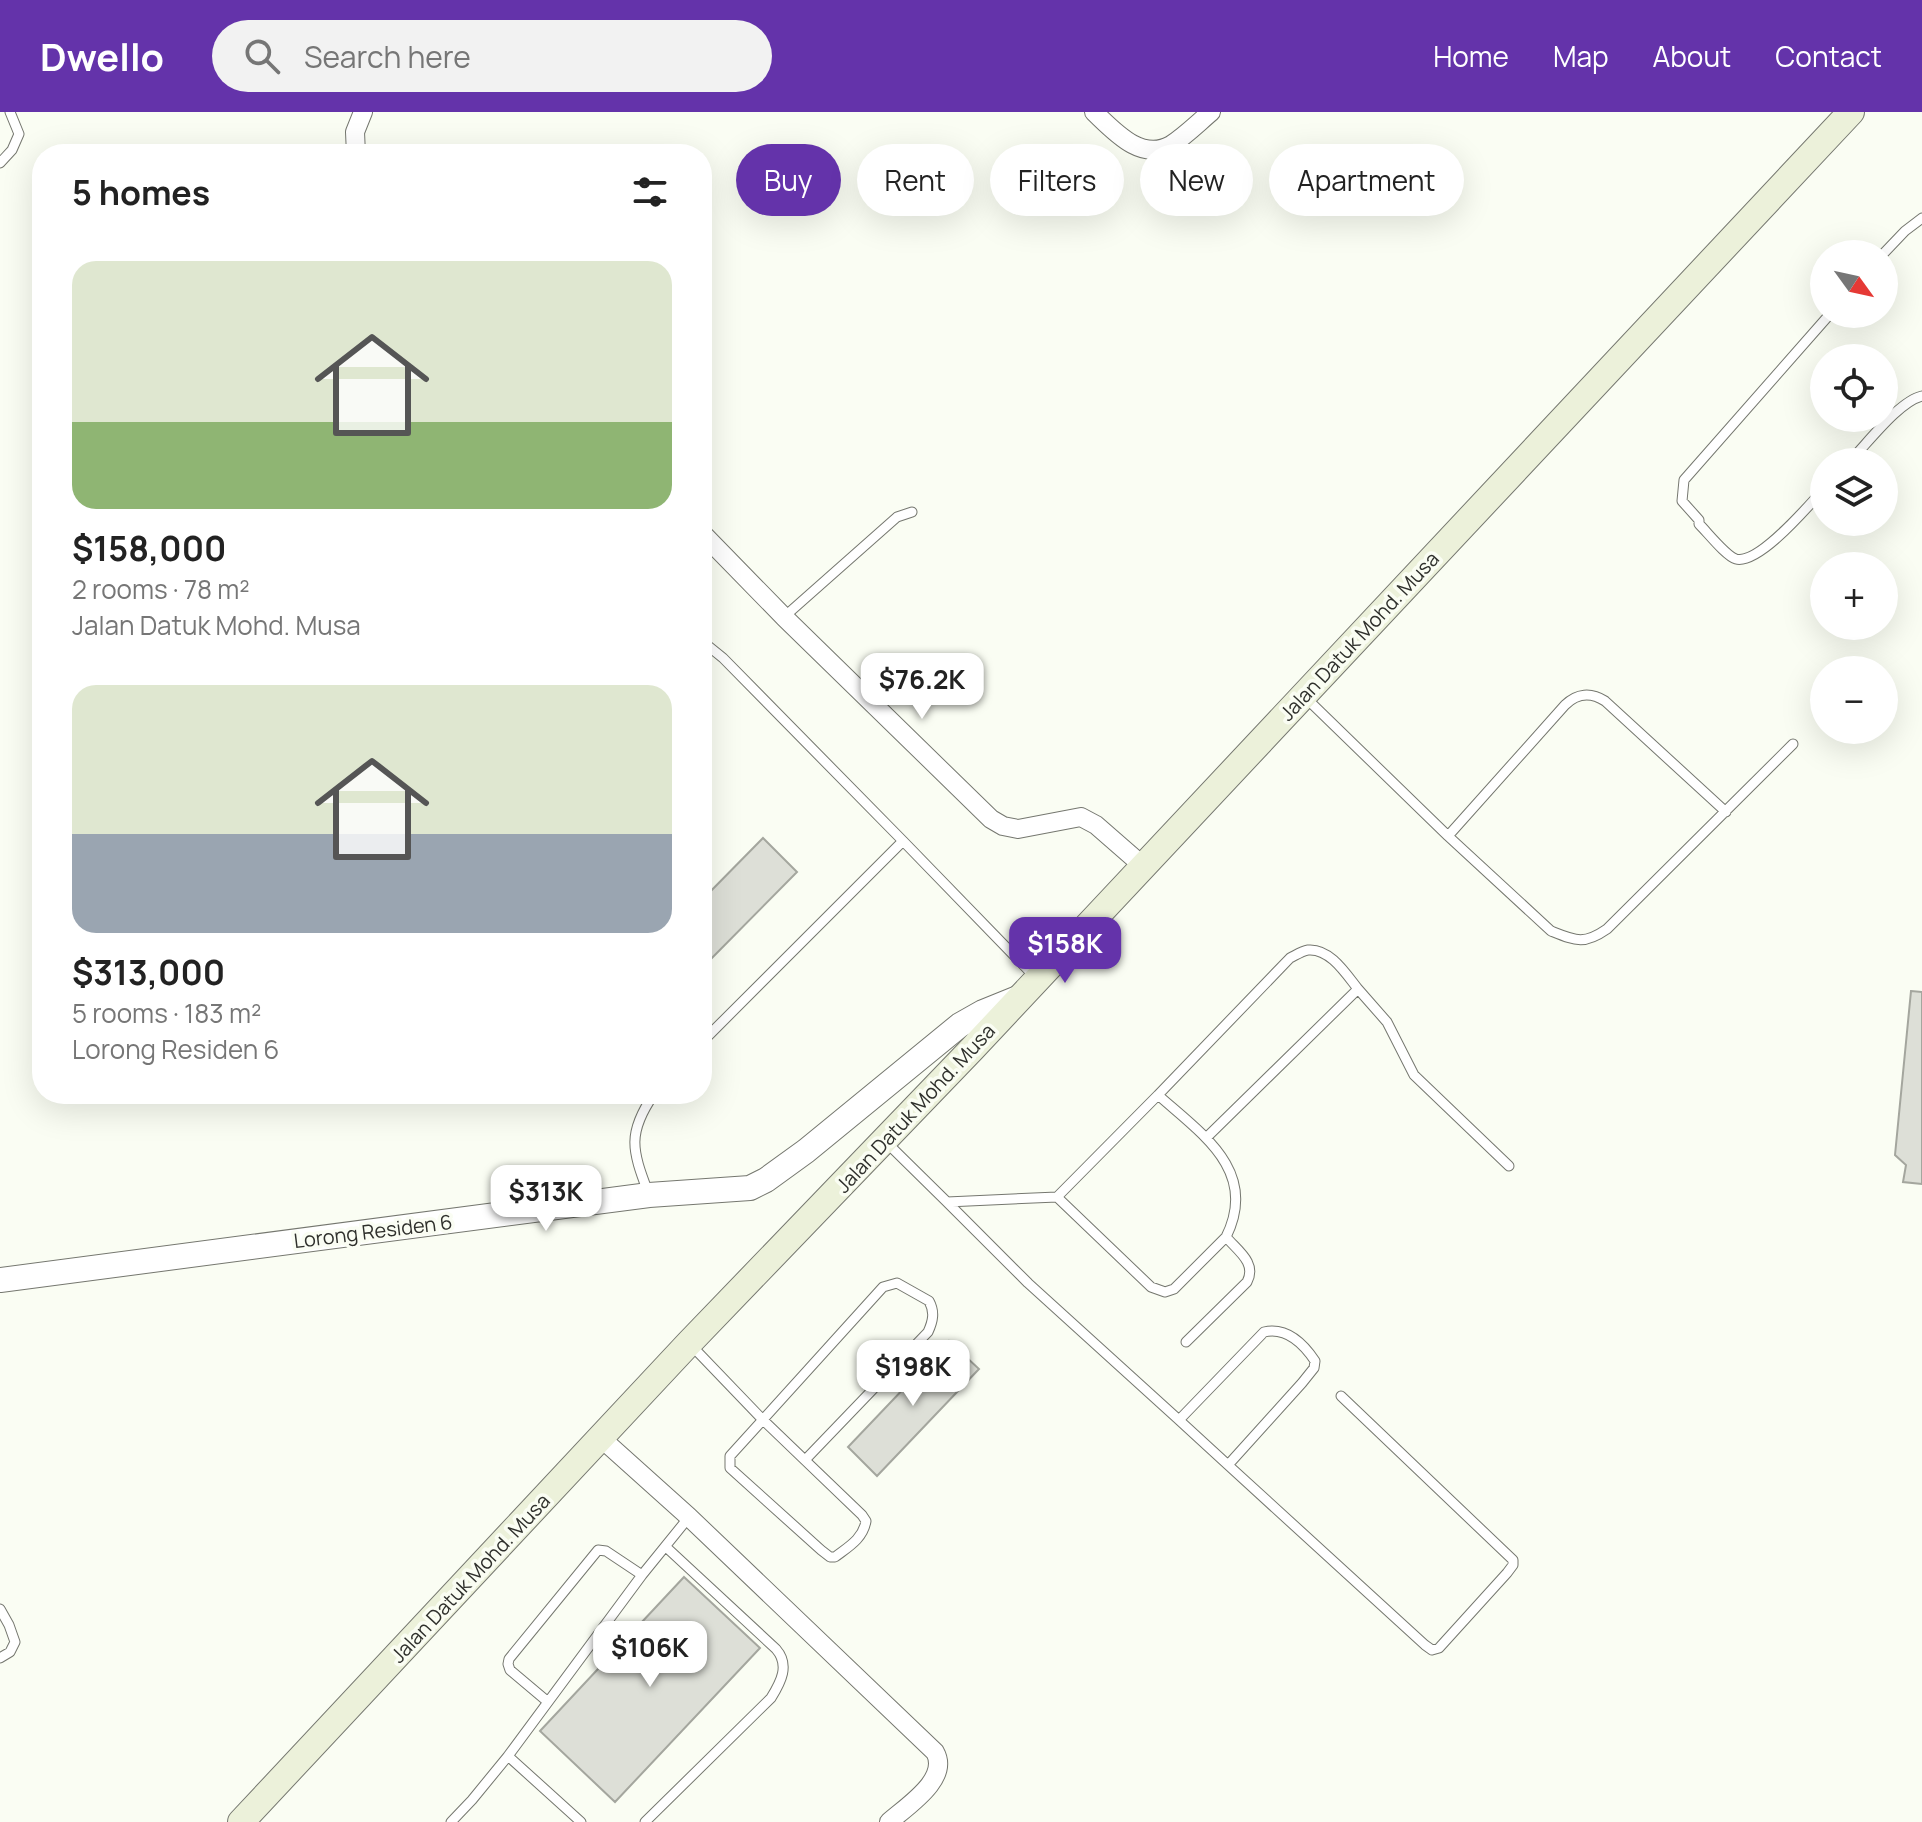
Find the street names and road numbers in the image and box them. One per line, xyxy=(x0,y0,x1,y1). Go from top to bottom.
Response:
street label: Jalan Datuk Mohd. Musa xyxy=(1273,546,1445,726)
street label: Jalan Datuk Mohd. Musa xyxy=(829,1018,1001,1198)
street label: Lorong Residen 6 xyxy=(292,1208,454,1254)
street label: Jalan Datuk Mohd. Musa xyxy=(384,1488,556,1668)

